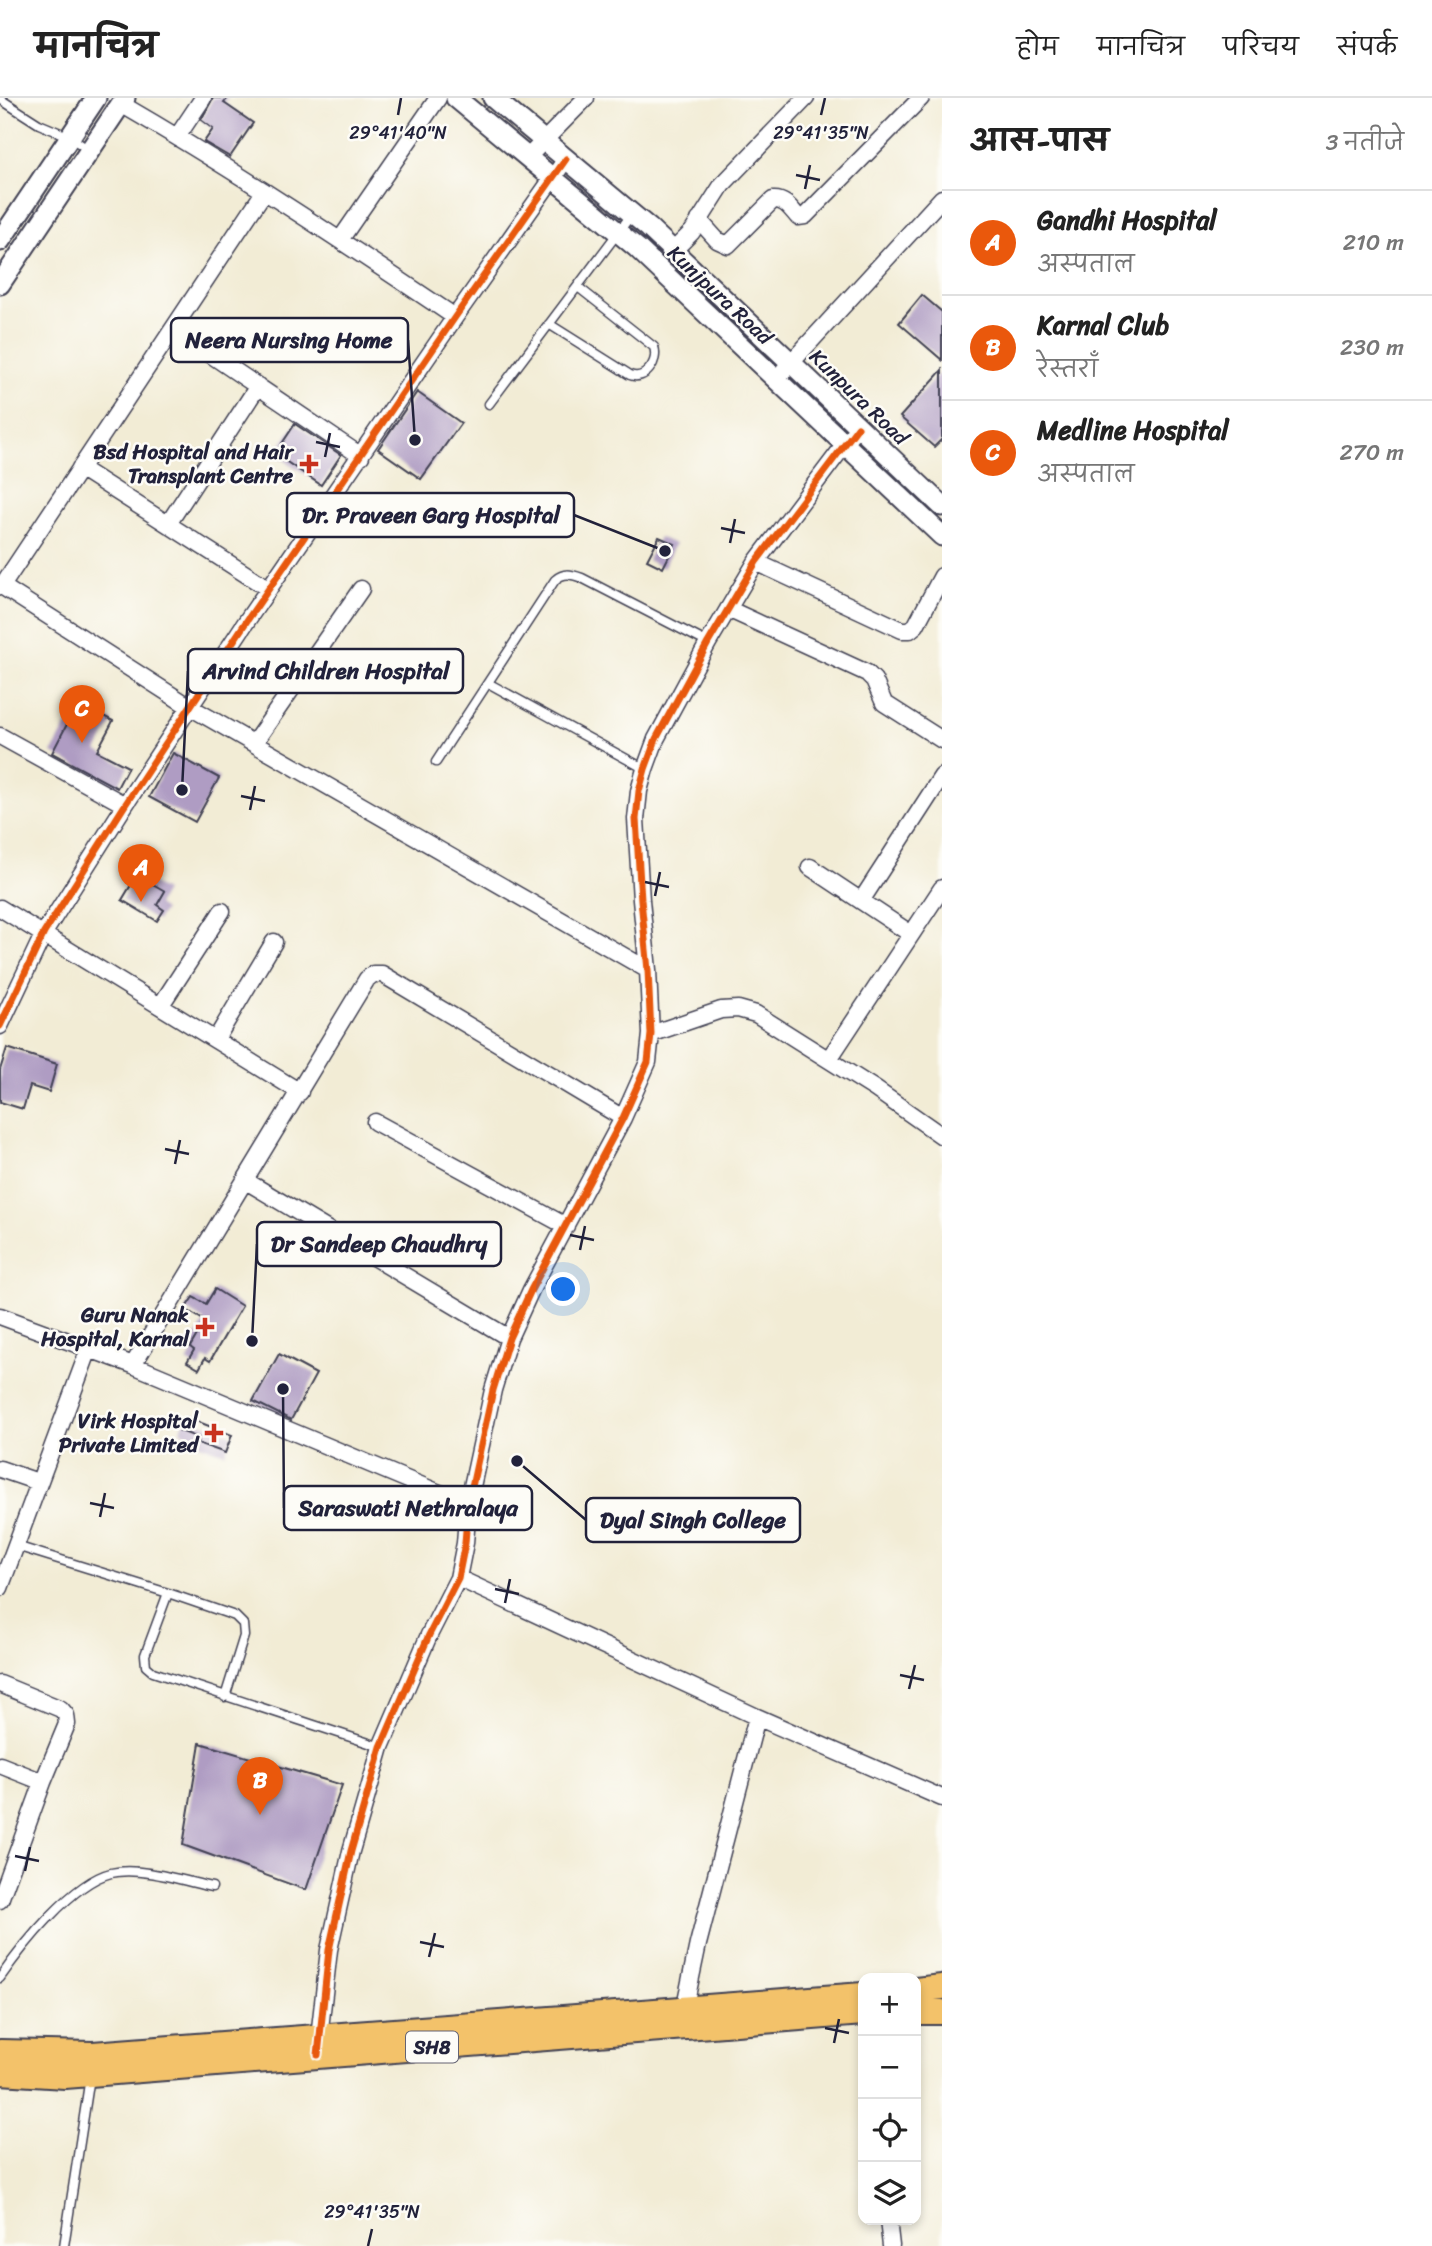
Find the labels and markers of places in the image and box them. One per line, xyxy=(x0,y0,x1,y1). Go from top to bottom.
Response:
callout: Neera Nursing Home xyxy=(171,318,408,362)
place label: Bsd Hospital and Hair Transplant Centre xyxy=(93,433,294,495)
marker: Bsd Hospital and Hair Transplant Centre xyxy=(299,454,319,474)
callout: Dr. Praveen Garg Hospital xyxy=(287,493,574,537)
callout: Arvind Children Hospital xyxy=(188,649,463,693)
pin: C xyxy=(59,685,105,743)
pin: A xyxy=(118,844,164,902)
callout: Dr Sandeep Chaudhry xyxy=(257,1222,501,1266)
place label: Guru Nanak Hospital, Karnal xyxy=(40,1296,190,1358)
marker: Guru Nanak Hospital, Karnal xyxy=(195,1317,215,1337)
place label: Virk Hospital Private Limited xyxy=(59,1402,200,1464)
marker: Virk Hospital Private Limited xyxy=(204,1423,224,1443)
callout: Saraswati Nethralaya xyxy=(284,1486,532,1530)
callout: Dyal Singh College xyxy=(586,1498,800,1542)
pin: B xyxy=(237,1757,283,1815)

